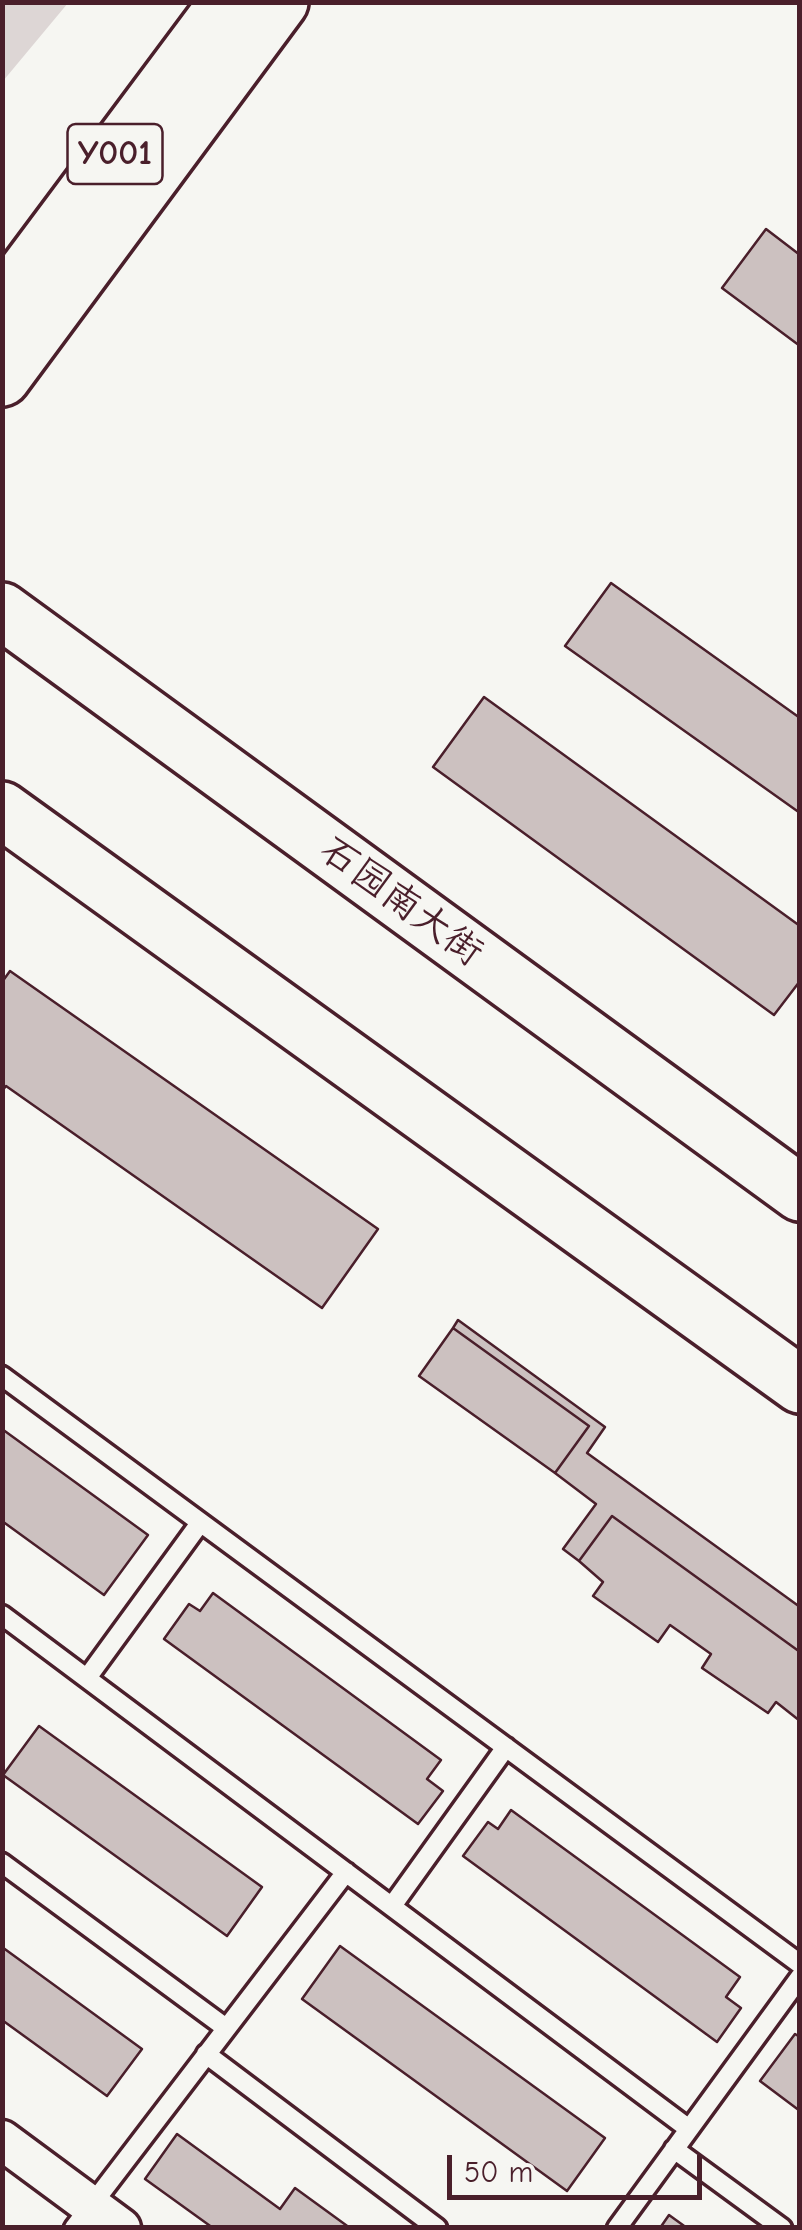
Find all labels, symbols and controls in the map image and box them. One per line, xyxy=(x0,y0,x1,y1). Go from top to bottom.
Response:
road number: Y001 xyxy=(68,124,162,184)
street label: 石园南大街 xyxy=(311,828,491,976)
scale bar xyxy=(452,2135,707,2197)
text: 50 m xyxy=(464,2155,533,2190)

